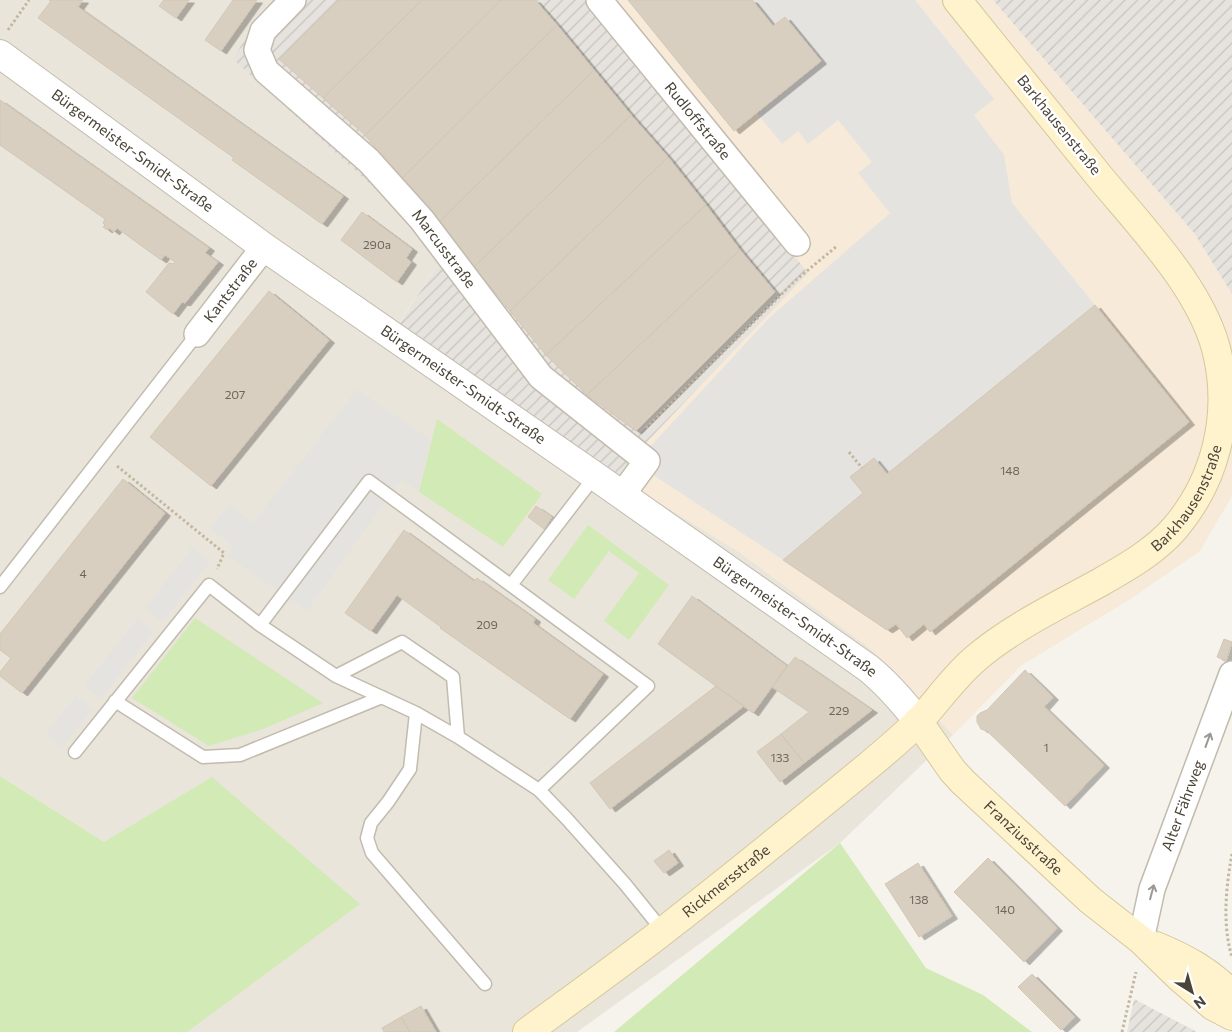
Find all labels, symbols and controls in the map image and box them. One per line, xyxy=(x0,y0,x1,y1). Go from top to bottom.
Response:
street label: Barkhausenstraße xyxy=(1014,71,1106,178)
street label: Rudloffstraße xyxy=(661,78,735,163)
street label: Bürgermeister-Smidt-Straße xyxy=(48,85,218,215)
street label: Marcusstraße xyxy=(409,205,480,291)
house number: 290a xyxy=(363,237,391,251)
street label: Kantstraße xyxy=(199,254,260,326)
street label: Bürgermeister-Smidt-Straße xyxy=(378,321,550,447)
house number: 207 xyxy=(225,387,245,401)
street label: Barkhausenstraße xyxy=(1147,443,1225,555)
house number: 148 xyxy=(1000,463,1020,477)
street label: Bürgermeister-Smidt-Straße xyxy=(710,552,881,680)
house number: 4 xyxy=(79,566,87,580)
house number: 209 xyxy=(476,617,498,631)
house number: 229 xyxy=(829,703,849,717)
one-way arrow xyxy=(1204,733,1213,748)
house number: 1 xyxy=(1043,740,1049,754)
house number: 133 xyxy=(771,750,790,764)
street label: Alter Fährweg xyxy=(1157,757,1207,853)
street label: Franziusstraße xyxy=(981,796,1067,878)
street label: Rickmersstraße xyxy=(678,840,773,921)
one-way arrow xyxy=(1147,885,1157,901)
house number: 138 xyxy=(909,892,929,906)
house number: 140 xyxy=(995,902,1015,916)
north arrow xyxy=(1167,967,1217,1017)
text: N xyxy=(1191,993,1209,1013)

